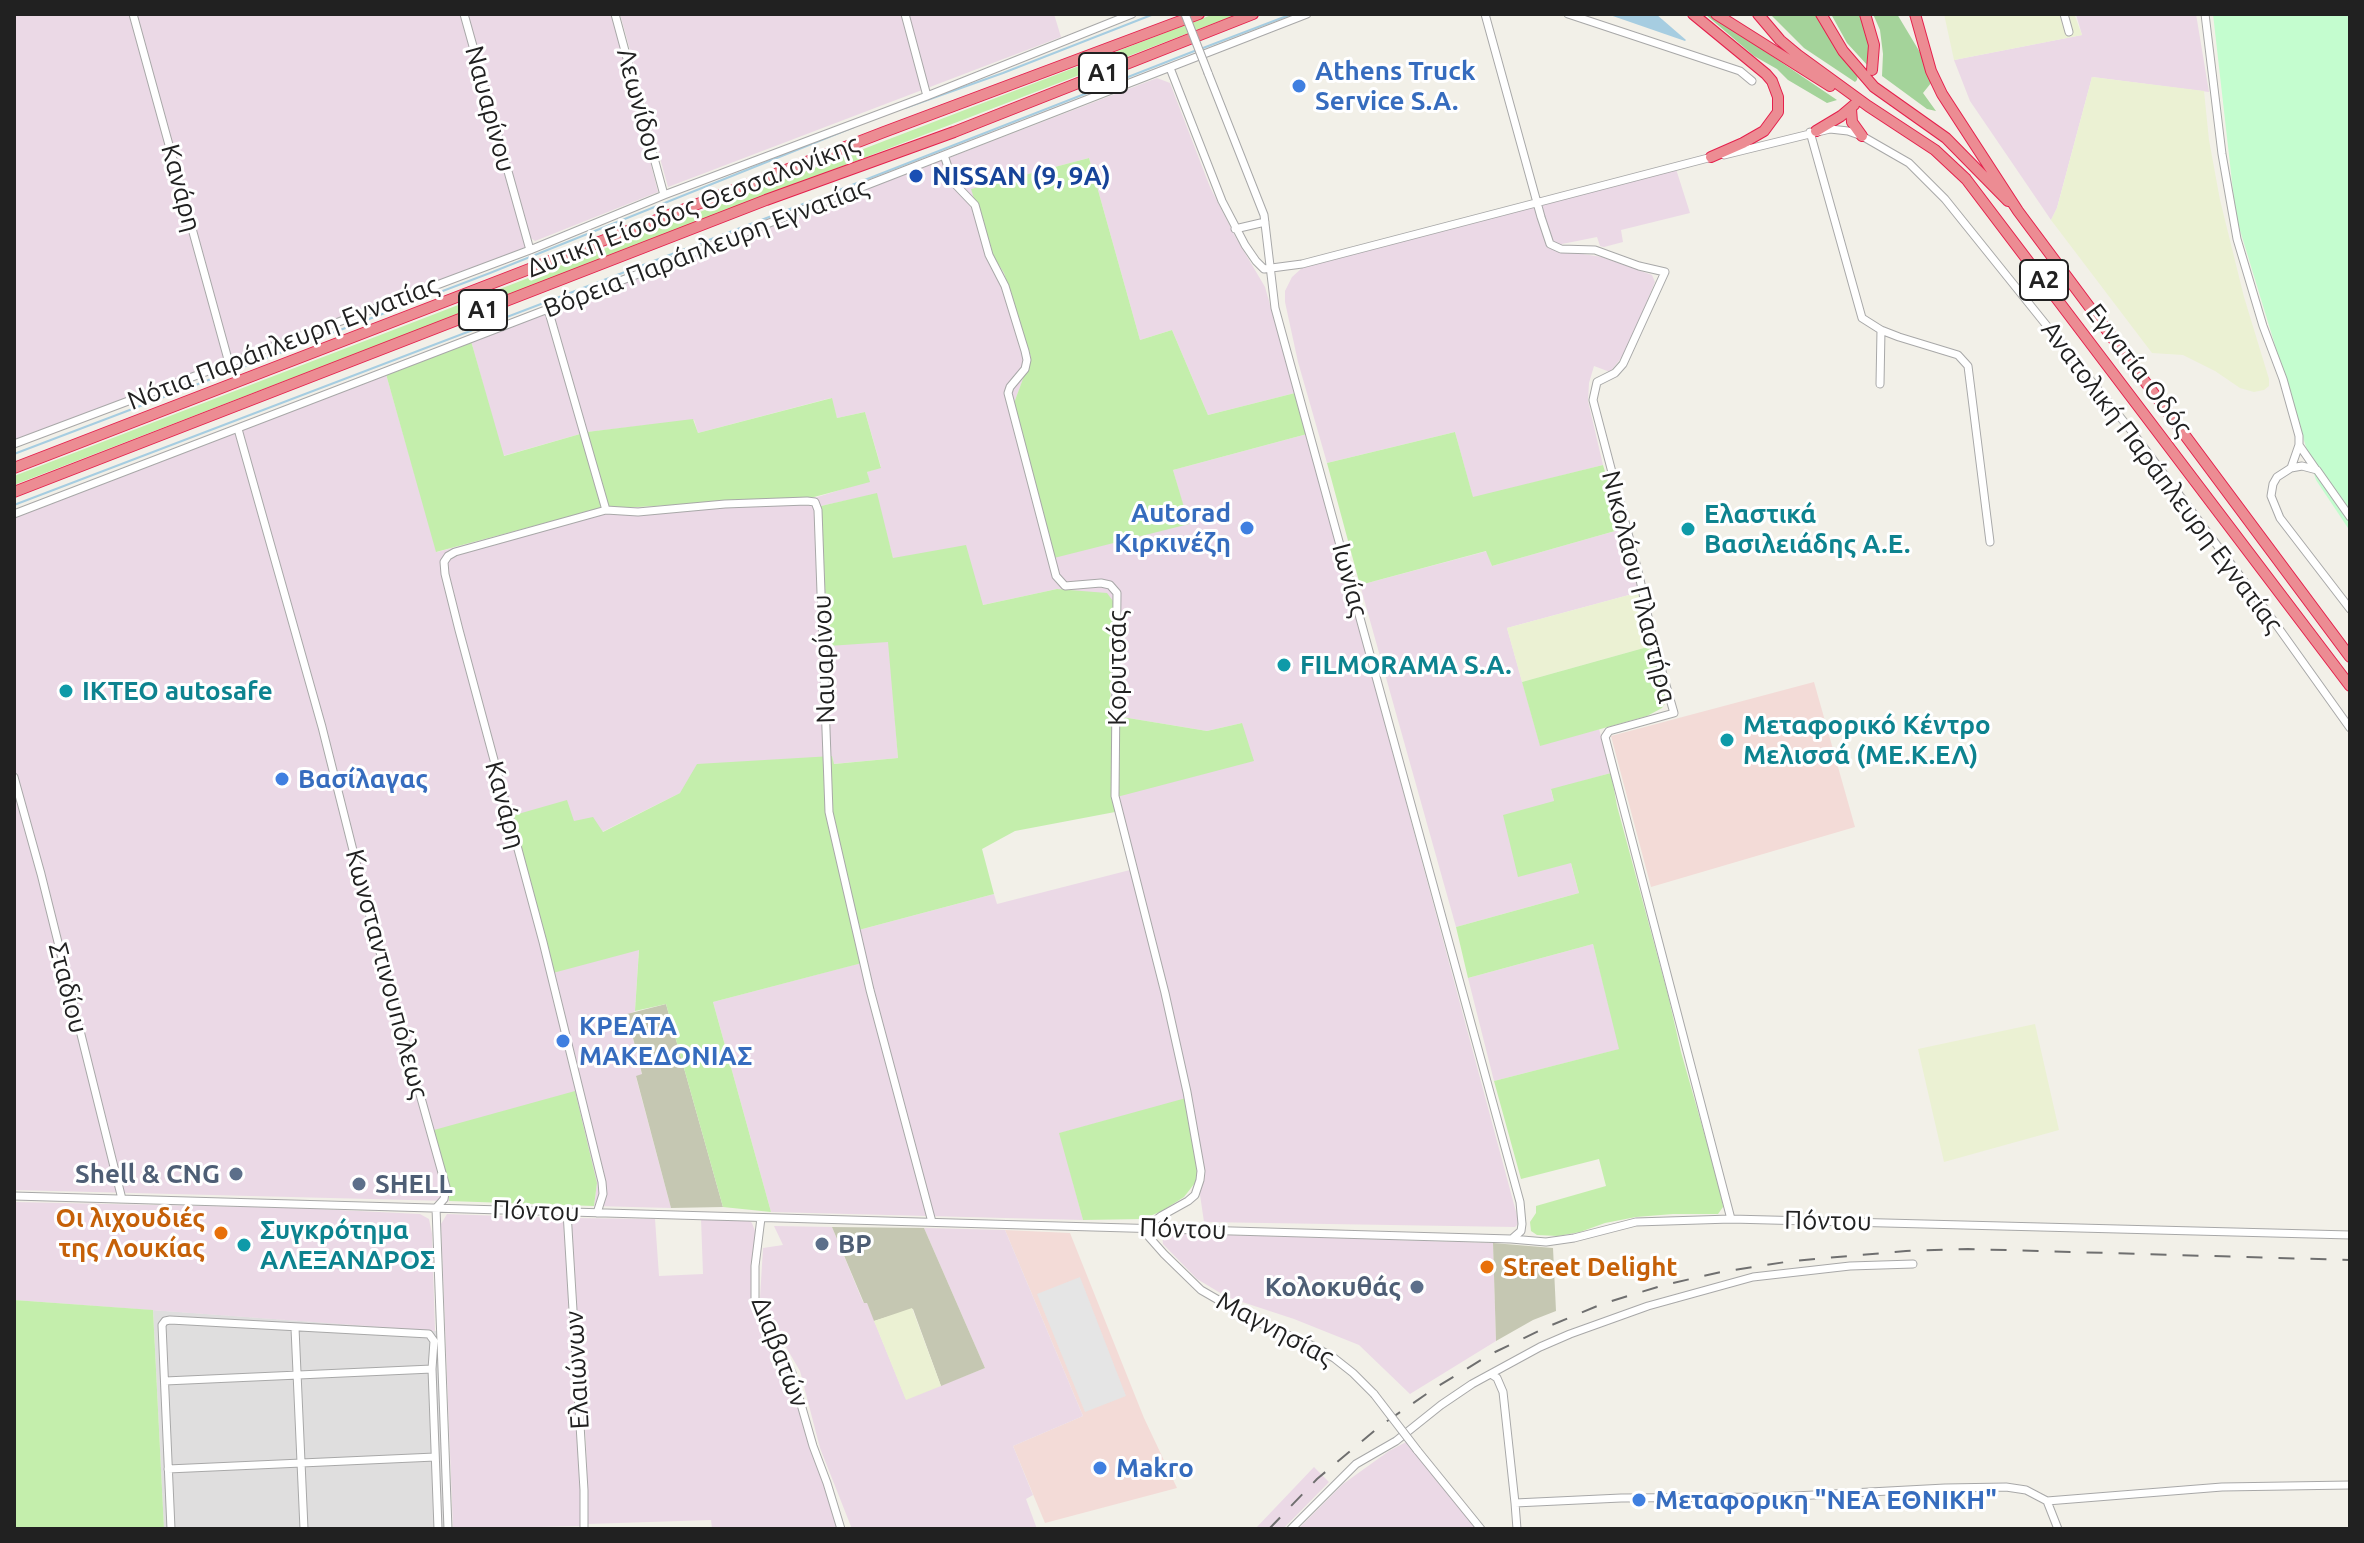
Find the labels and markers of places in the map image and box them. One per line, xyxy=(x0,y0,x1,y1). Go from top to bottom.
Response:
place label: Athens Truck Service S.A. xyxy=(1315,55,1476,116)
marker: Athens Truck Service S.A. xyxy=(1290,77,1308,95)
place label: NISSAN (9, 9Α) xyxy=(932,160,1111,192)
marker: NISSAN (9, 9Α) xyxy=(907,167,925,185)
place label: Autorad Κιρκινέζη xyxy=(1114,497,1231,558)
place label: Ελαστικά Βασιλειάδης Α.Ε. xyxy=(1704,498,1910,560)
marker: Autorad Κιρκινέζη xyxy=(1238,519,1256,537)
marker: Ελαστικά Βασιλειάδης Α.Ε. xyxy=(1679,520,1697,538)
place label: FILMORAMA S.A. xyxy=(1300,649,1512,681)
marker: FILMORAMA S.A. xyxy=(1275,656,1293,674)
place label: ΙΚΤΕΟ autosafe xyxy=(82,675,273,707)
marker: ΙΚΤΕΟ autosafe xyxy=(57,682,75,700)
place label: Μεταφορικό Κέντρο Μελισσά (ΜΕ.Κ.ΕΛ) xyxy=(1743,709,1991,770)
marker: Μεταφορικό Κέντρο Μελισσά (ΜΕ.Κ.ΕΛ) xyxy=(1718,731,1736,749)
place label: Βασίλαγας xyxy=(298,763,428,795)
marker: Βασίλαγας xyxy=(273,770,291,788)
place label: ΚΡΕΑΤΑ ΜΑΚΕΔΟΝΙΑΣ xyxy=(579,1010,753,1072)
marker: ΚΡΕΑΤΑ ΜΑΚΕΔΟΝΙΑΣ xyxy=(554,1032,572,1050)
place label: Shell & CNG xyxy=(75,1158,220,1190)
marker: Shell & CNG xyxy=(227,1165,245,1183)
place label: SHELL xyxy=(375,1168,453,1200)
marker: SHELL xyxy=(350,1175,368,1193)
place label: Οι λιχουδιές της Λουκίας xyxy=(56,1202,205,1264)
place label: Συγκρότημα ΑΛΕΞΑΝΔΡΟΣ xyxy=(260,1214,435,1276)
marker: Οι λιχουδιές της Λουκίας xyxy=(212,1224,230,1242)
place label: BP xyxy=(838,1228,872,1260)
marker: BP xyxy=(813,1235,831,1253)
marker: Συγκρότημα ΑΛΕΞΑΝΔΡΟΣ xyxy=(235,1236,253,1254)
place label: Street Delight xyxy=(1503,1251,1678,1283)
marker: Street Delight xyxy=(1478,1258,1496,1276)
place label: Κολοκυθάς xyxy=(1265,1271,1401,1303)
marker: Κολοκυθάς xyxy=(1408,1278,1426,1296)
place label: Makro xyxy=(1116,1452,1194,1484)
marker: Makro xyxy=(1091,1459,1109,1477)
place label: Μεταφορικη "ΝΕΑ ΕΘΝΙΚΗ" xyxy=(1655,1484,1997,1516)
marker: Μεταφορικη "ΝΕΑ ΕΘΝΙΚΗ" xyxy=(1630,1491,1648,1509)

